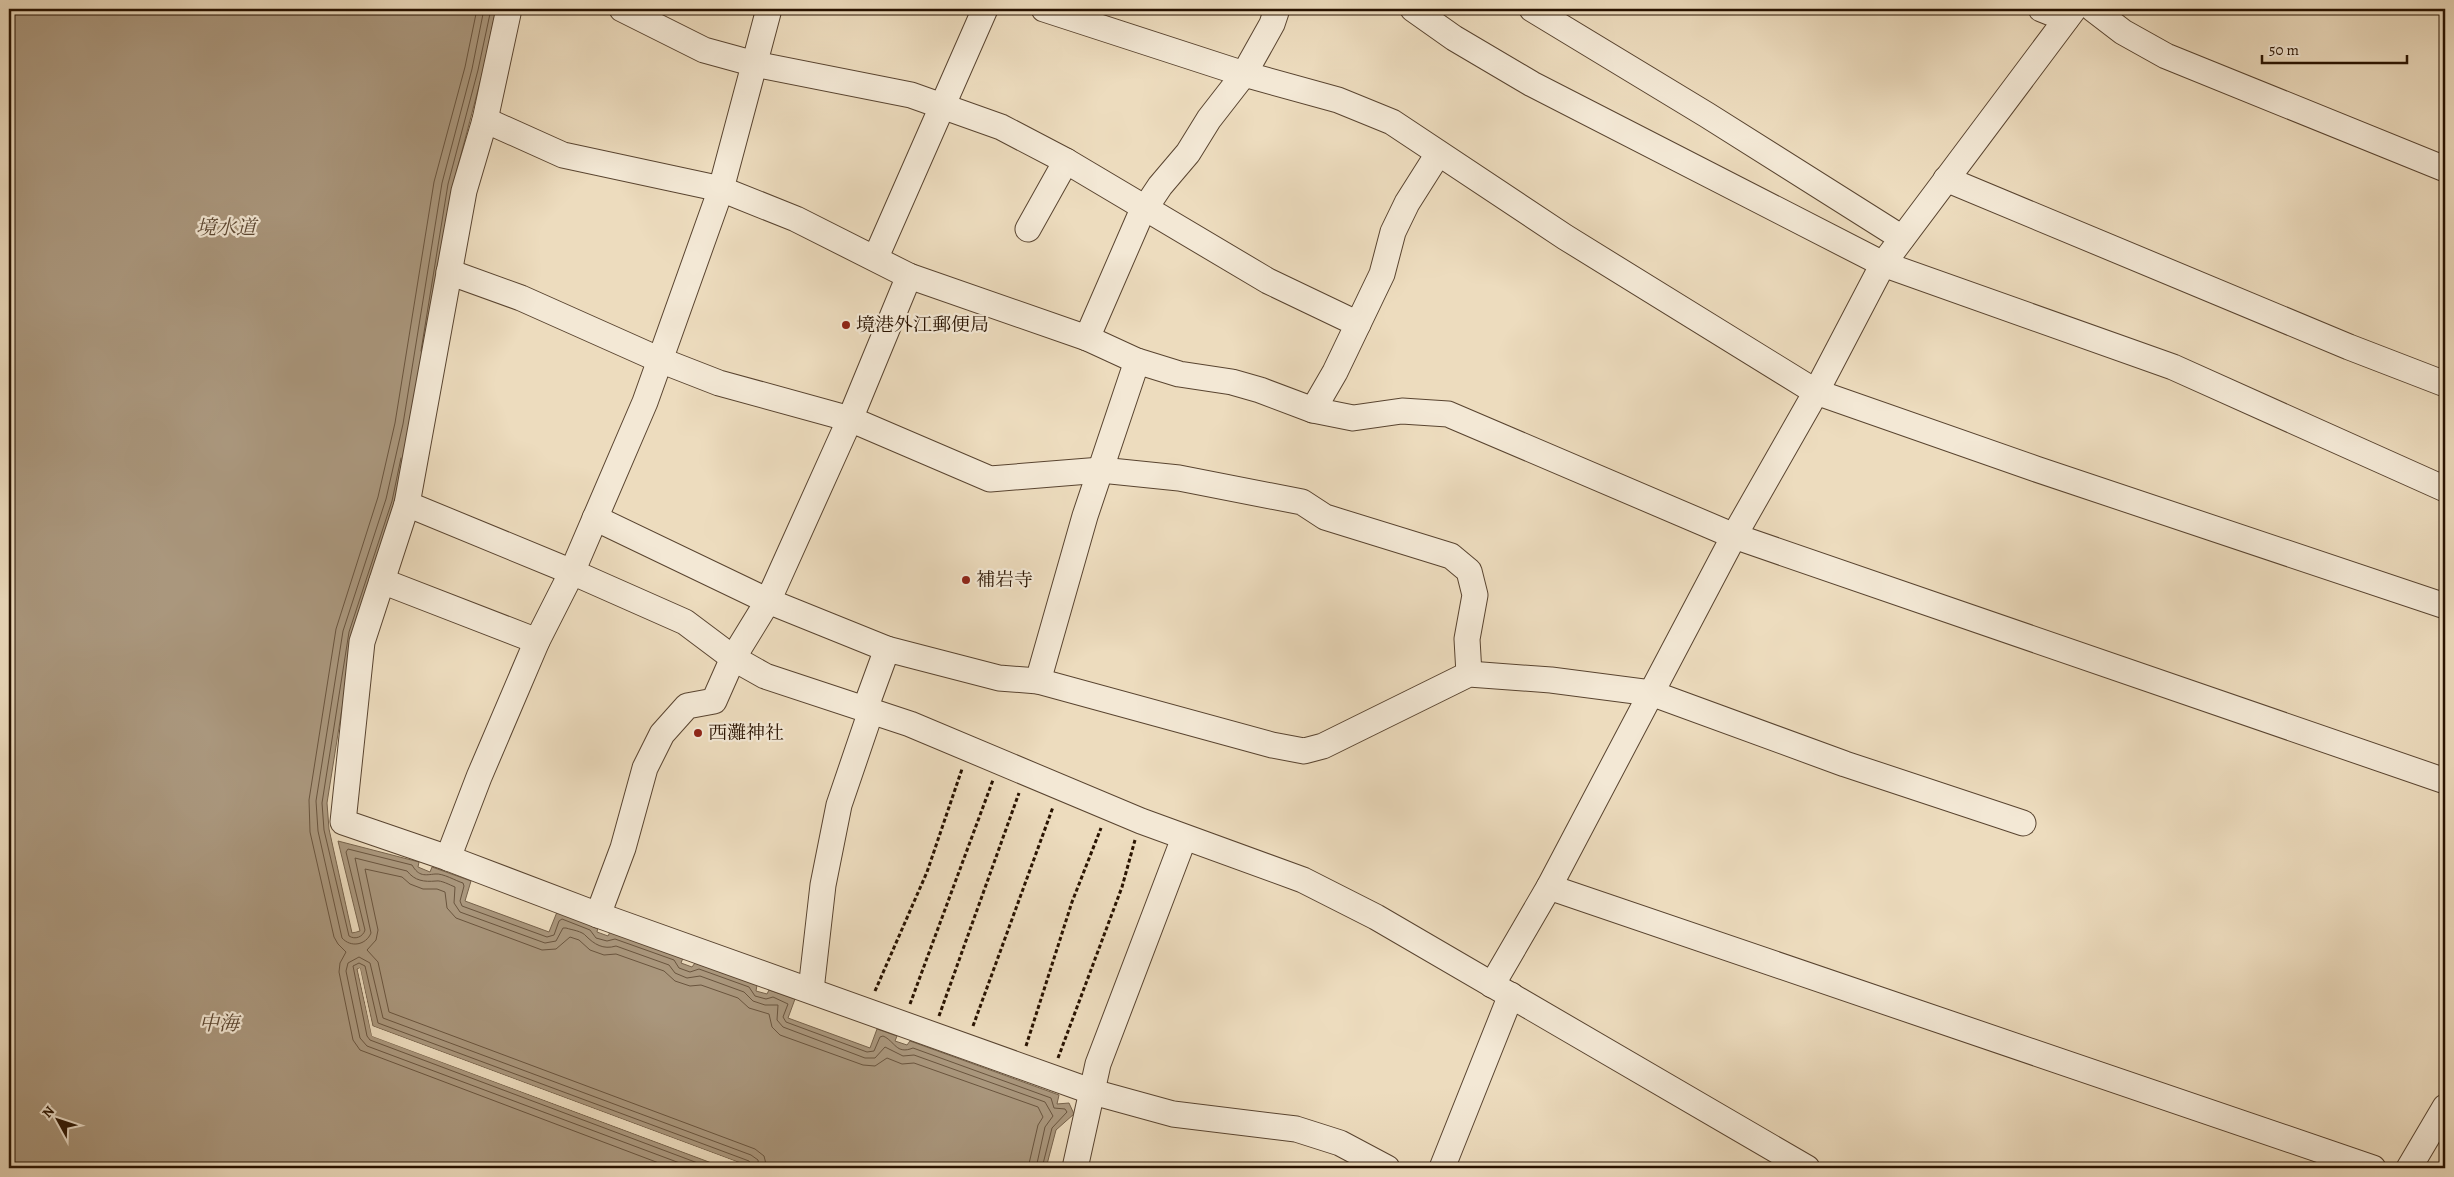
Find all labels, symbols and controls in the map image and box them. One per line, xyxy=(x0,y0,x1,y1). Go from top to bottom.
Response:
scale bar xyxy=(2262,32,2406,64)
text: 50 m xyxy=(2269,40,2299,60)
water label: 境水道 xyxy=(196,214,259,241)
place label: 境港外江郵便局 xyxy=(856,312,989,338)
marker: 境港外江郵便局 xyxy=(840,319,852,331)
place label: 補岩寺 xyxy=(976,567,1033,593)
marker: 補岩寺 xyxy=(960,574,972,586)
place label: 西灘神社 xyxy=(708,720,784,746)
marker: 西灘神社 xyxy=(692,727,704,739)
water label: 中海 xyxy=(199,1010,242,1037)
north arrow xyxy=(32,1094,82,1144)
text: N xyxy=(38,1102,59,1122)

